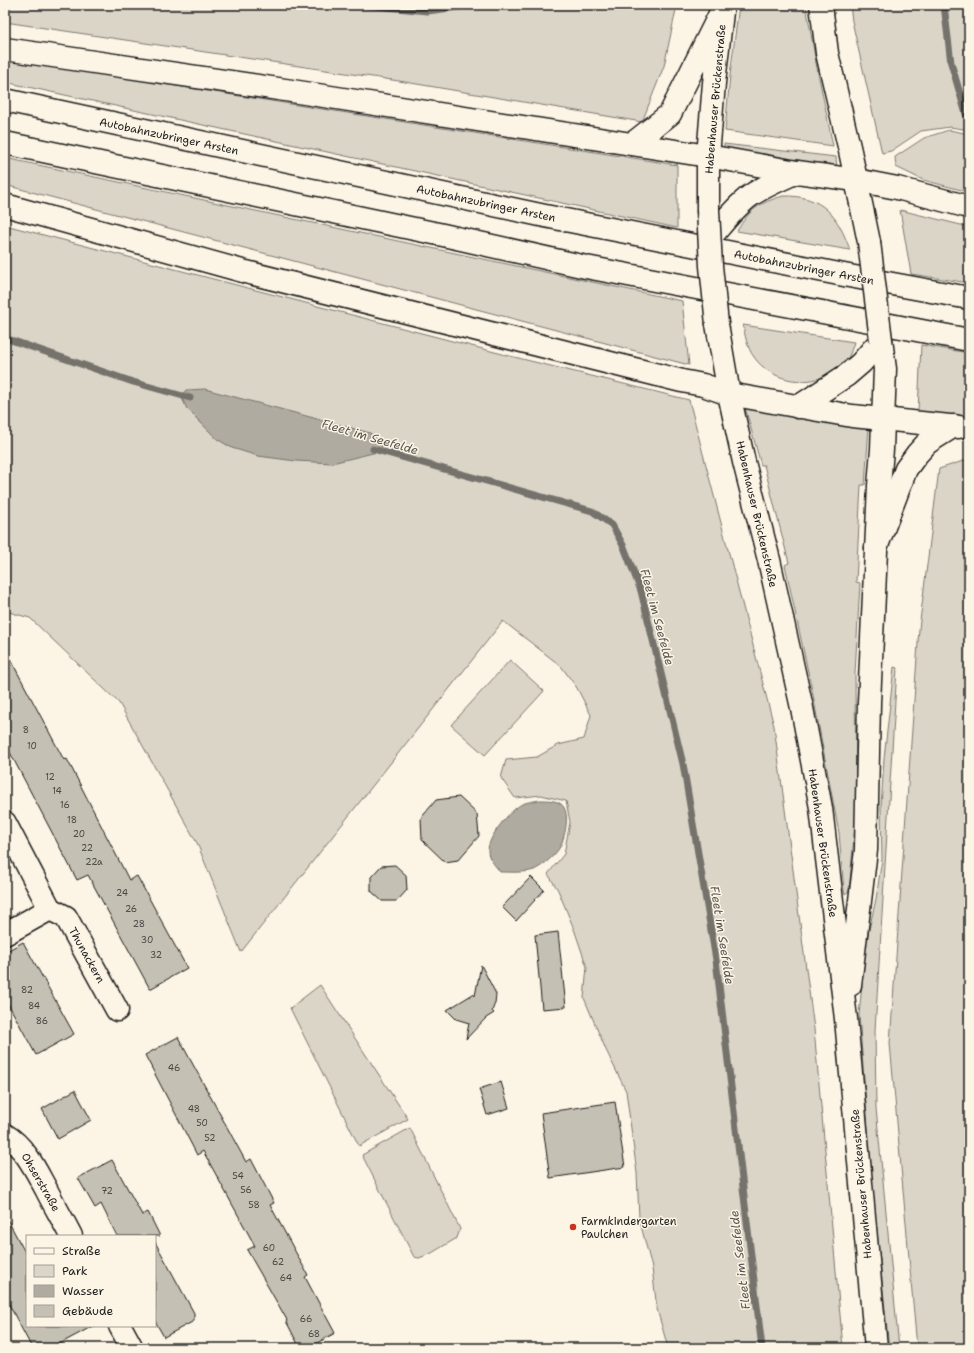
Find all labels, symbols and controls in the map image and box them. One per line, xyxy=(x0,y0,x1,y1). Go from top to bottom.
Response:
street label: Habenhauser Brückenstraße xyxy=(701,24,730,175)
street label: Autobahnzubringer Arsten xyxy=(98,114,240,159)
street label: Autobahnzubringer Arsten xyxy=(415,181,557,226)
street label: Autobahnzubringer Arsten xyxy=(733,247,875,288)
water label: Fleet im Seefelde xyxy=(320,416,420,458)
street label: Habenhauser Brückenstraße xyxy=(732,439,781,589)
water label: Fleet im Seefelde xyxy=(636,567,678,667)
house number: 8 xyxy=(23,724,29,736)
house number: 10 xyxy=(27,740,37,752)
street label: Habenhauser Brückenstraße xyxy=(805,768,840,918)
house number: 12 xyxy=(45,771,55,783)
house number: 14 xyxy=(52,785,62,797)
house number: 16 xyxy=(60,799,70,811)
house number: 18 xyxy=(67,814,77,826)
house number: 20 xyxy=(73,828,85,840)
house number: 22 xyxy=(81,842,93,854)
house number: 22a xyxy=(85,856,103,868)
water label: Fleet im Seefelde xyxy=(706,885,738,986)
house number: 24 xyxy=(116,887,128,899)
house number: 26 xyxy=(125,903,137,915)
house number: 28 xyxy=(133,918,145,930)
street label: Thunackern xyxy=(65,925,108,986)
house number: 30 xyxy=(141,934,153,946)
house number: 32 xyxy=(150,949,162,961)
house number: 82 xyxy=(21,984,33,996)
house number: 84 xyxy=(28,1000,40,1012)
house number: 86 xyxy=(36,1015,48,1027)
house number: 46 xyxy=(168,1062,180,1074)
house number: 48 xyxy=(188,1103,200,1115)
street label: Habenhauser Brückenstraße xyxy=(847,1108,876,1259)
house number: 50 xyxy=(196,1117,208,1129)
house number: 52 xyxy=(204,1132,216,1144)
street label: Ohserstraße xyxy=(18,1150,63,1214)
house number: 54 xyxy=(232,1170,244,1182)
house number: 56 xyxy=(240,1184,252,1196)
house number: 72 xyxy=(101,1185,113,1197)
house number: 58 xyxy=(248,1199,260,1211)
water label: Fleet im Seefelde xyxy=(726,1209,754,1310)
place label: Farmkindergarten Paulchen xyxy=(581,1214,677,1242)
marker: Farmkindergarten Paulchen xyxy=(568,1222,578,1232)
legend xyxy=(26,1235,156,1327)
house number: 60 xyxy=(263,1242,275,1254)
text: Straße xyxy=(62,1243,101,1259)
house number: 62 xyxy=(272,1256,284,1268)
text: Park xyxy=(62,1263,88,1279)
house number: 64 xyxy=(280,1272,292,1284)
text: Wasser xyxy=(62,1283,104,1299)
text: Gebäude xyxy=(62,1303,113,1319)
house number: 66 xyxy=(300,1313,312,1325)
house number: 68 xyxy=(308,1328,320,1340)

